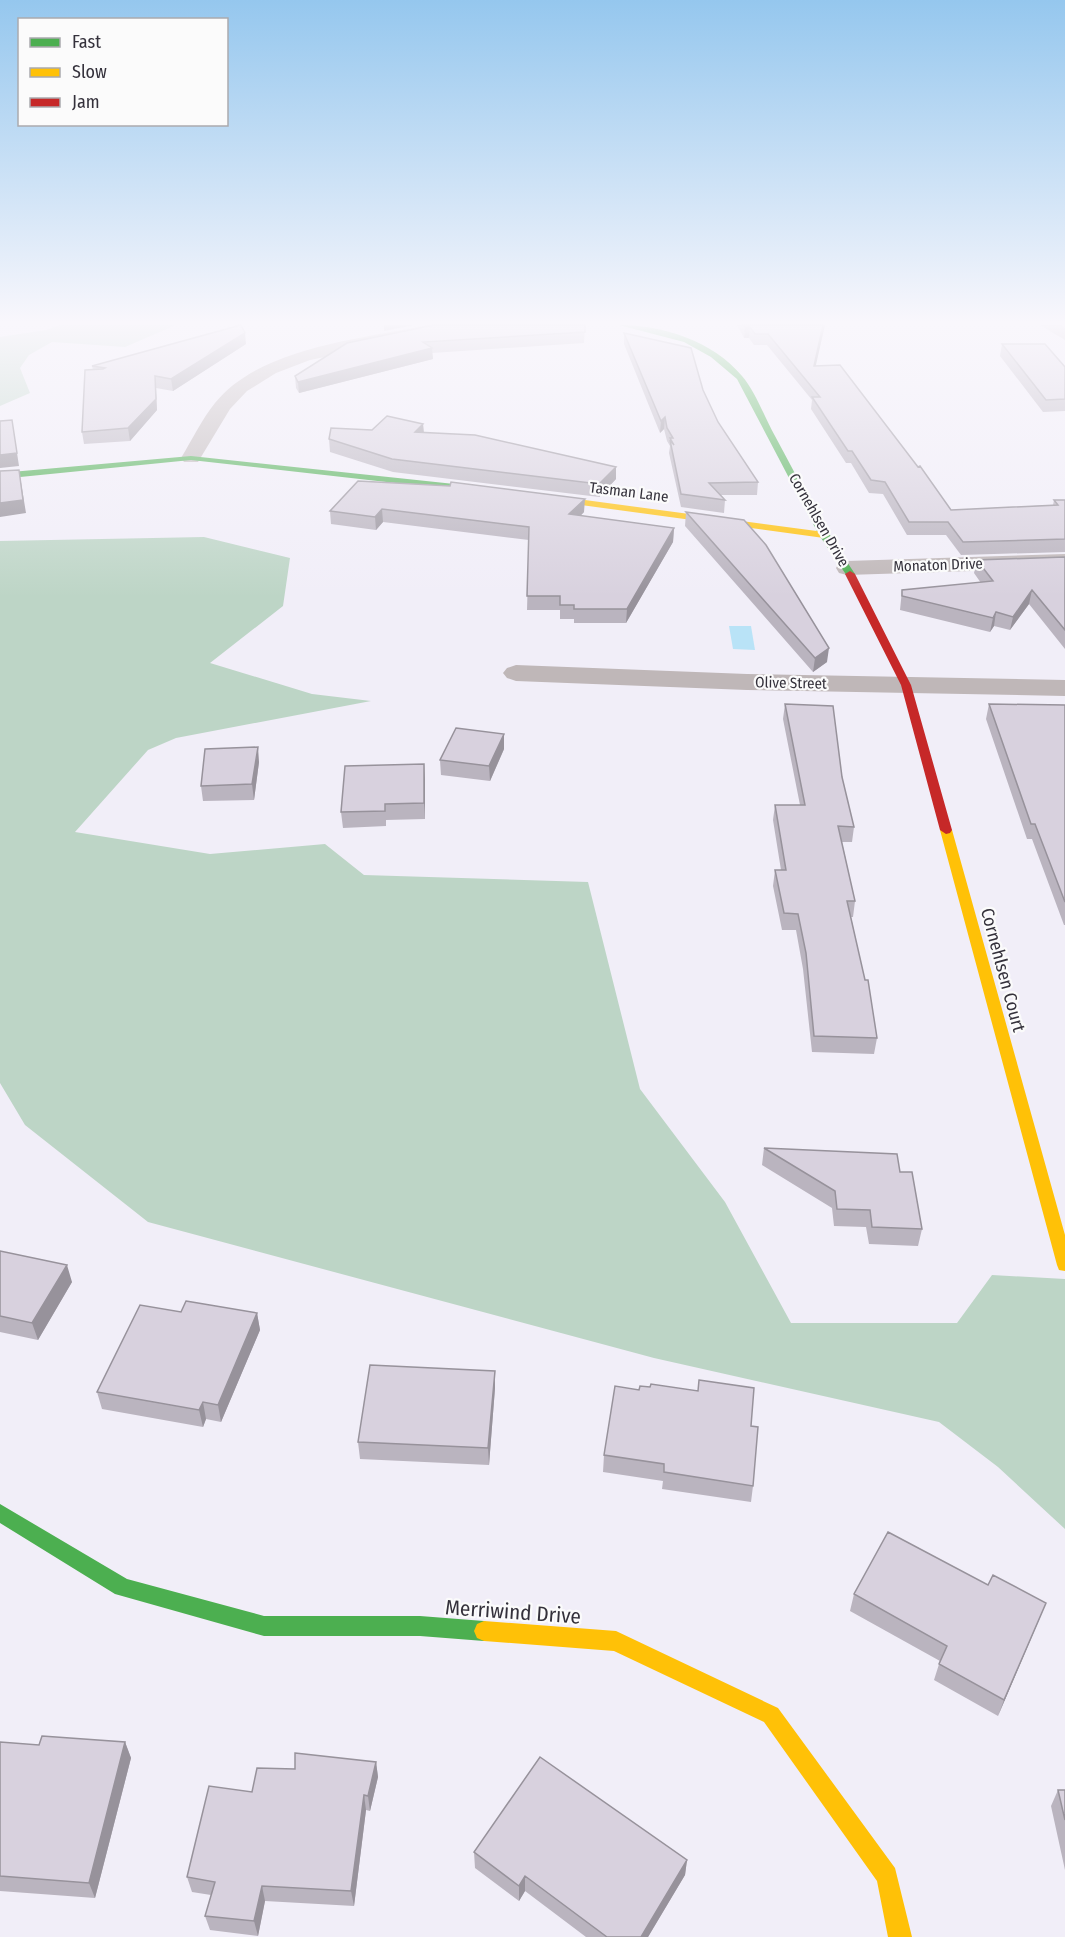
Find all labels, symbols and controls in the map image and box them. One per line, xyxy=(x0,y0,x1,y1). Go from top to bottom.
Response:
legend xyxy=(18,18,228,126)
text: Fast xyxy=(72,31,101,53)
text: Slow xyxy=(72,61,107,83)
text: Jam xyxy=(72,91,100,113)
street label: Cornehlsen Drive xyxy=(785,470,853,570)
street label: Tasman Lane xyxy=(589,478,669,506)
street label: Monaton Drive xyxy=(893,554,983,576)
street label: Olive Street xyxy=(755,673,827,693)
street label: Cornehlsen Court xyxy=(976,906,1030,1034)
street label: Merriwind Drive xyxy=(444,1594,582,1630)

